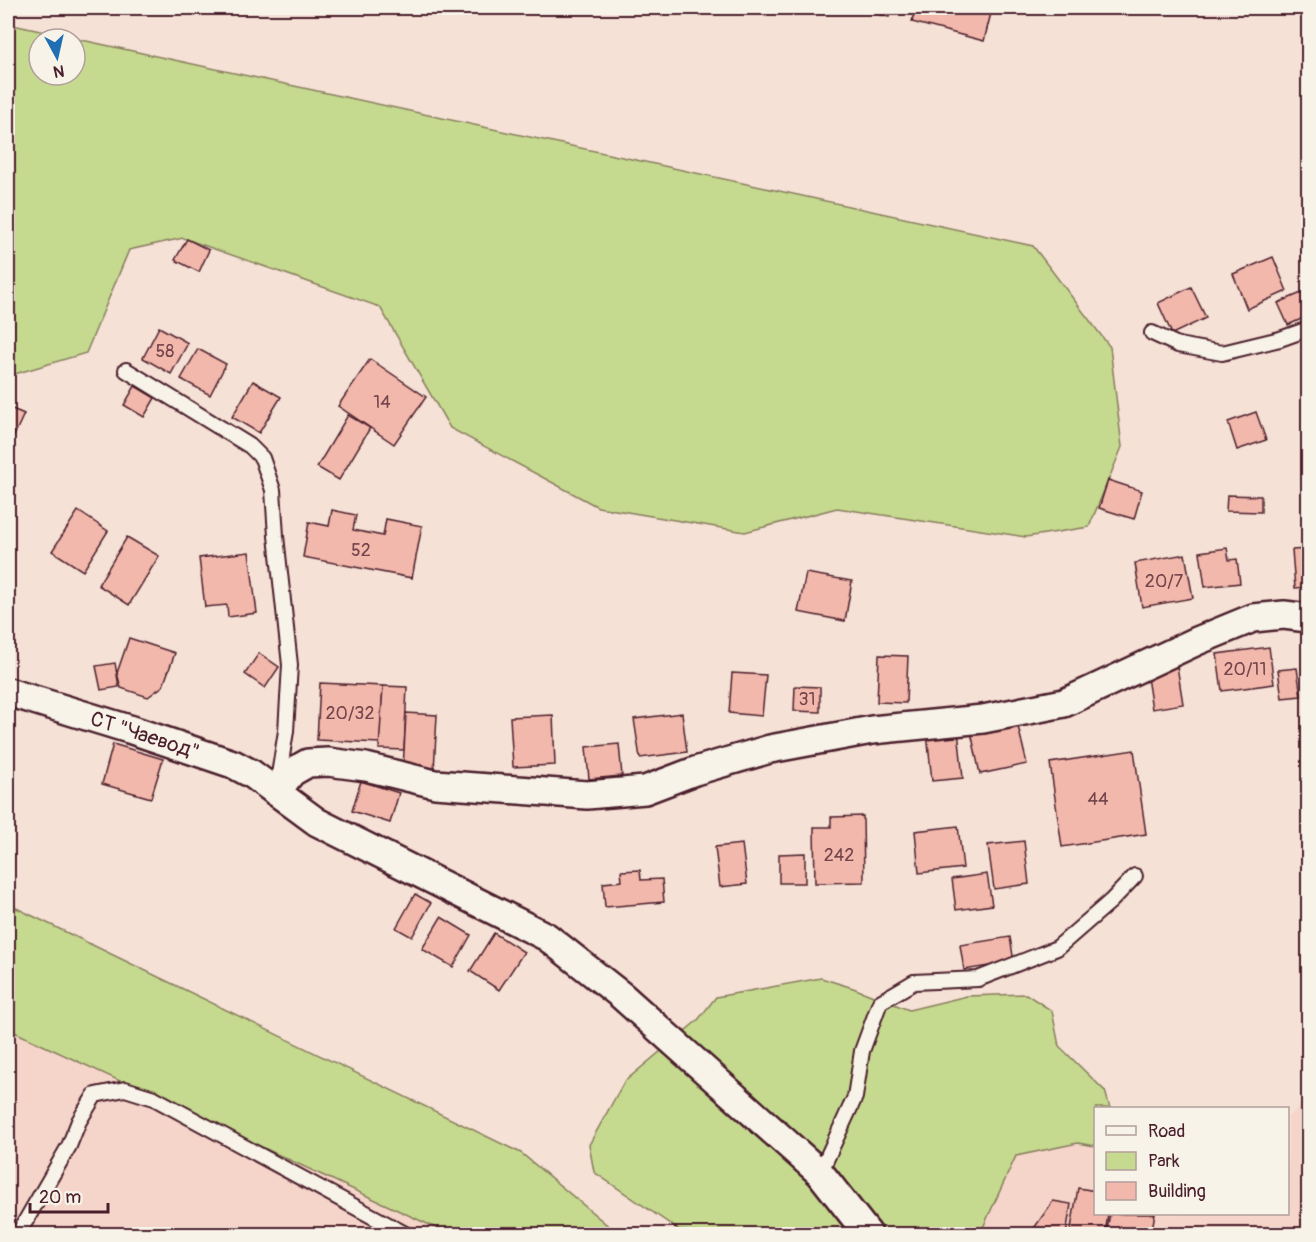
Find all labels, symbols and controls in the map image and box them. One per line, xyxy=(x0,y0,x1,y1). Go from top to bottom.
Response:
north arrow xyxy=(27,27,87,87)
text: N xyxy=(52,60,66,82)
house number: 58 xyxy=(156,340,174,363)
house number: 14 xyxy=(373,391,391,414)
house number: 52 xyxy=(351,539,371,562)
house number: 20/7 xyxy=(1145,570,1184,593)
house number: 20/11 xyxy=(1224,658,1266,681)
house number: 31 xyxy=(798,688,816,711)
house number: 20/32 xyxy=(326,702,374,725)
street label: СТ "Чаевод" xyxy=(87,705,203,766)
house number: 44 xyxy=(1088,788,1109,811)
house number: 242 xyxy=(824,844,854,867)
legend xyxy=(1094,1107,1289,1215)
text: Road xyxy=(1148,1120,1185,1143)
text: Park xyxy=(1148,1150,1180,1173)
scale bar xyxy=(30,1176,108,1214)
text: Building xyxy=(1148,1180,1206,1203)
text: 20 m xyxy=(39,1186,81,1209)

